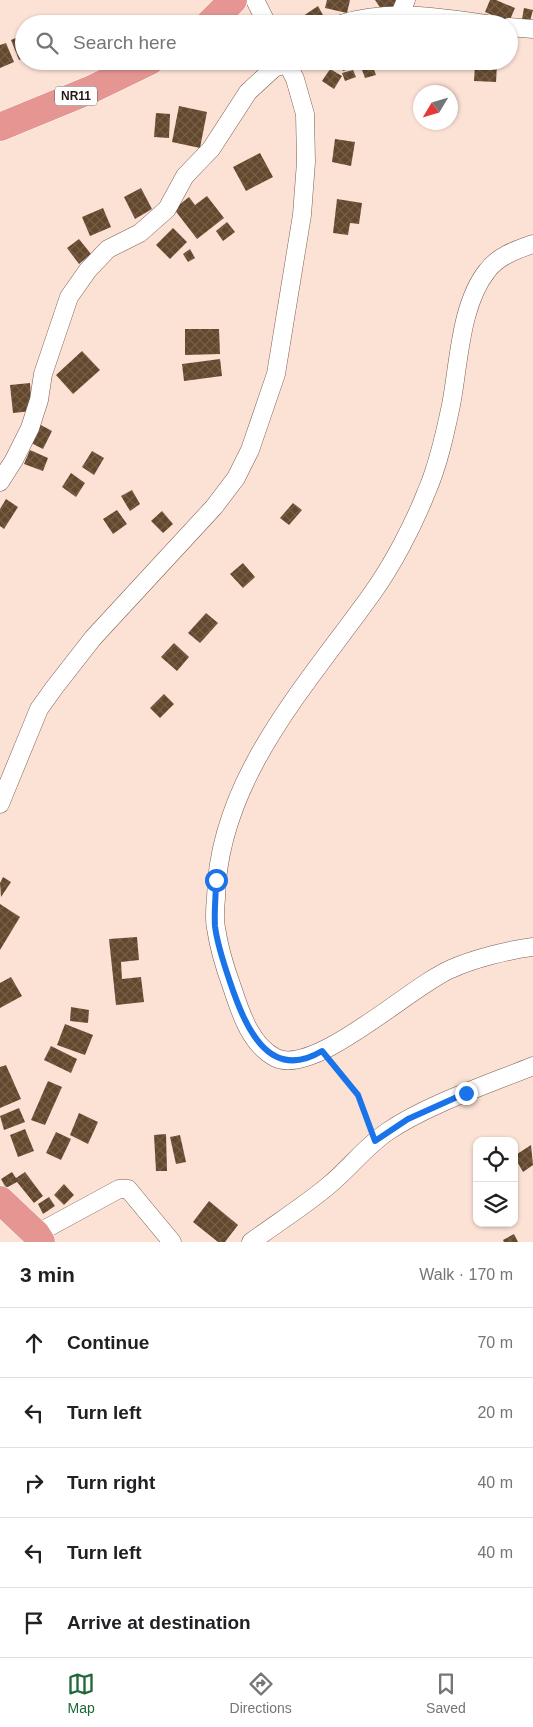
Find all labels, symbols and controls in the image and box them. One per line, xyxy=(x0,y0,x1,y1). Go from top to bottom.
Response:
search box xyxy=(15,15,518,70)
icon: search xyxy=(33,29,61,57)
text: Search here xyxy=(73,32,177,53)
north arrow xyxy=(413,85,458,130)
road number: NR11 xyxy=(55,86,97,105)
route start xyxy=(205,869,228,892)
route end xyxy=(455,1082,478,1105)
map controls xyxy=(473,1137,518,1227)
button: locate xyxy=(473,1137,518,1182)
button: layers xyxy=(473,1182,518,1227)
text: 3 min xyxy=(20,1263,75,1286)
text: Walk · 170 m xyxy=(419,1266,513,1283)
icon: ahead xyxy=(20,1329,48,1357)
text: Continue xyxy=(67,1332,149,1353)
text: 70 m xyxy=(477,1334,513,1351)
icon: left xyxy=(20,1399,48,1427)
text: Turn left xyxy=(67,1402,142,1423)
text: 20 m xyxy=(477,1404,513,1421)
icon: right xyxy=(20,1469,48,1497)
text: Turn right xyxy=(67,1472,155,1493)
text: 40 m xyxy=(477,1474,513,1491)
icon: left xyxy=(20,1539,48,1567)
text: Turn left xyxy=(67,1542,142,1563)
text: 40 m xyxy=(477,1544,513,1561)
icon: arrive xyxy=(20,1609,48,1637)
text: Arrive at destination xyxy=(67,1612,251,1633)
tab: Map xyxy=(67,1670,95,1716)
tab: Directions xyxy=(230,1670,292,1716)
tab: Saved xyxy=(426,1670,466,1716)

